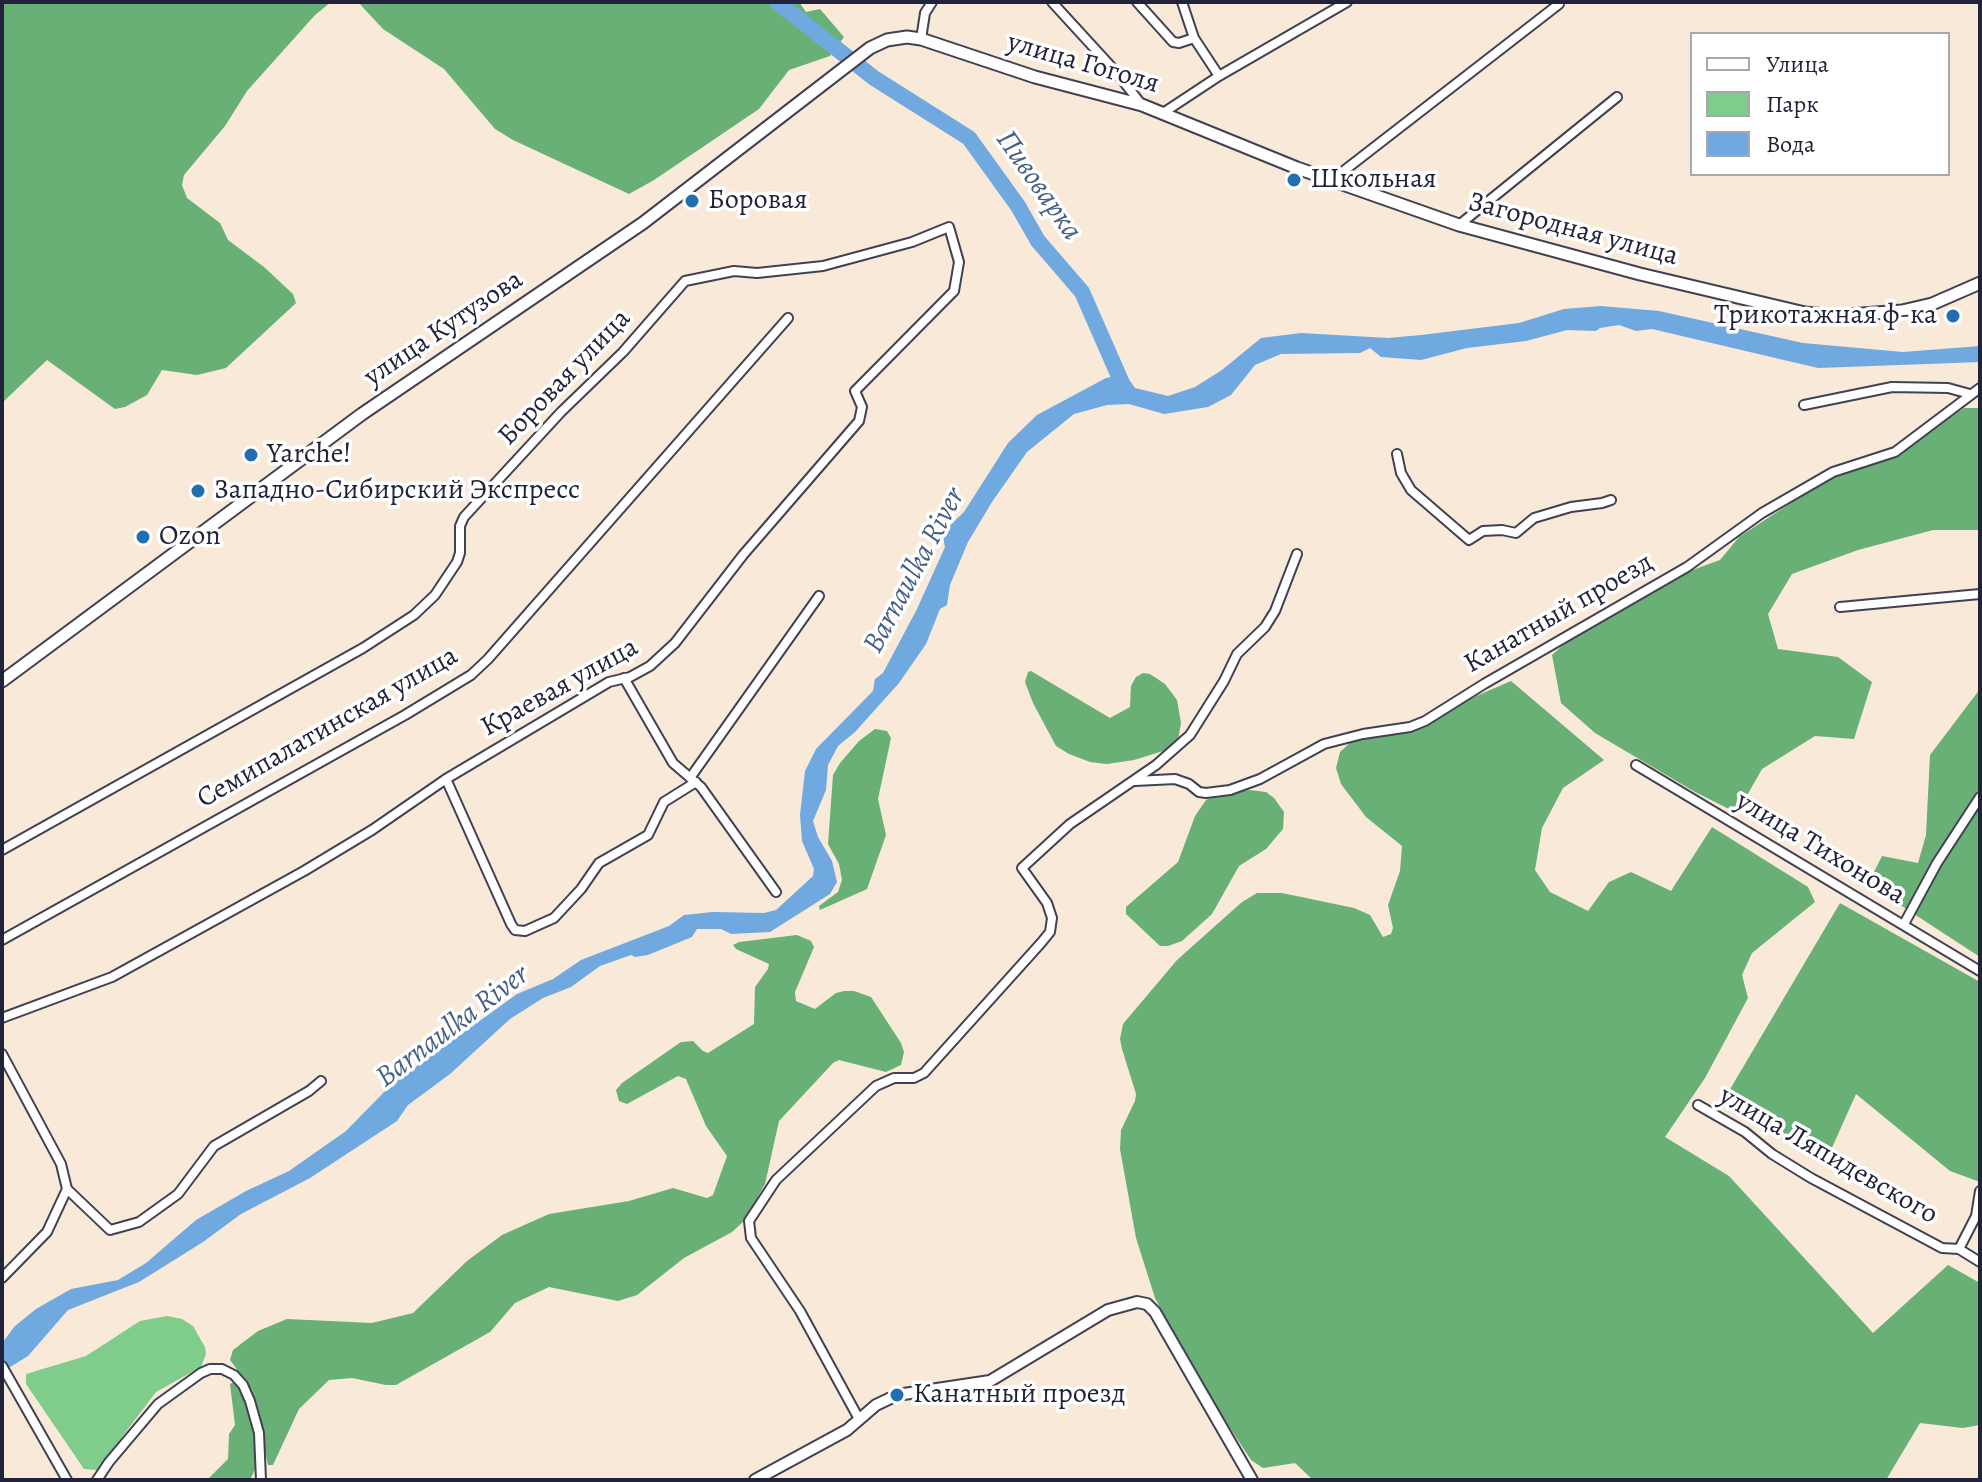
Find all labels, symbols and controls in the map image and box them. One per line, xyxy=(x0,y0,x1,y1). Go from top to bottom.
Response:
street label: улица Гоголя xyxy=(1003,26,1163,102)
legend xyxy=(1690,32,1950,176)
text: Улица xyxy=(1766,48,1829,80)
text: Парк xyxy=(1766,88,1819,120)
water label: Пивоварка xyxy=(987,124,1089,248)
text: Вода xyxy=(1766,128,1815,160)
place label: Школьная xyxy=(1310,163,1437,197)
marker: Школьная xyxy=(1285,171,1303,189)
place label: Боровая xyxy=(708,184,807,218)
street label: Загородная улица xyxy=(1464,186,1682,274)
marker: Боровая xyxy=(683,192,701,210)
street label: улица Кутузова xyxy=(358,264,530,394)
place label: Трикотажная ф-ка xyxy=(1714,299,1937,333)
street label: Боровая улица xyxy=(492,303,638,453)
marker: Трикотажная ф-ка xyxy=(1944,307,1962,325)
place label: Yarche! xyxy=(267,438,351,472)
marker: Yarche! xyxy=(242,446,260,464)
place label: Западно-Сибирский Экспресс xyxy=(214,474,580,508)
marker: Западно-Сибирский Экспресс xyxy=(189,482,207,500)
water label: Barnaulka River xyxy=(856,482,974,660)
place label: Ozon xyxy=(159,520,221,554)
marker: Ozon xyxy=(134,528,152,546)
street label: Канатный проезд xyxy=(1459,546,1659,682)
street label: Краевая улица xyxy=(476,631,644,745)
street label: Семипалатинская улица xyxy=(192,640,464,816)
street label: улица Тихонова xyxy=(1729,785,1911,913)
water label: Barnaulka River xyxy=(369,958,537,1096)
street label: улица Ляпидевского xyxy=(1713,1080,1943,1232)
place label: Канатный проезд xyxy=(913,1378,1125,1412)
marker: Канатный проезд xyxy=(888,1386,906,1404)

